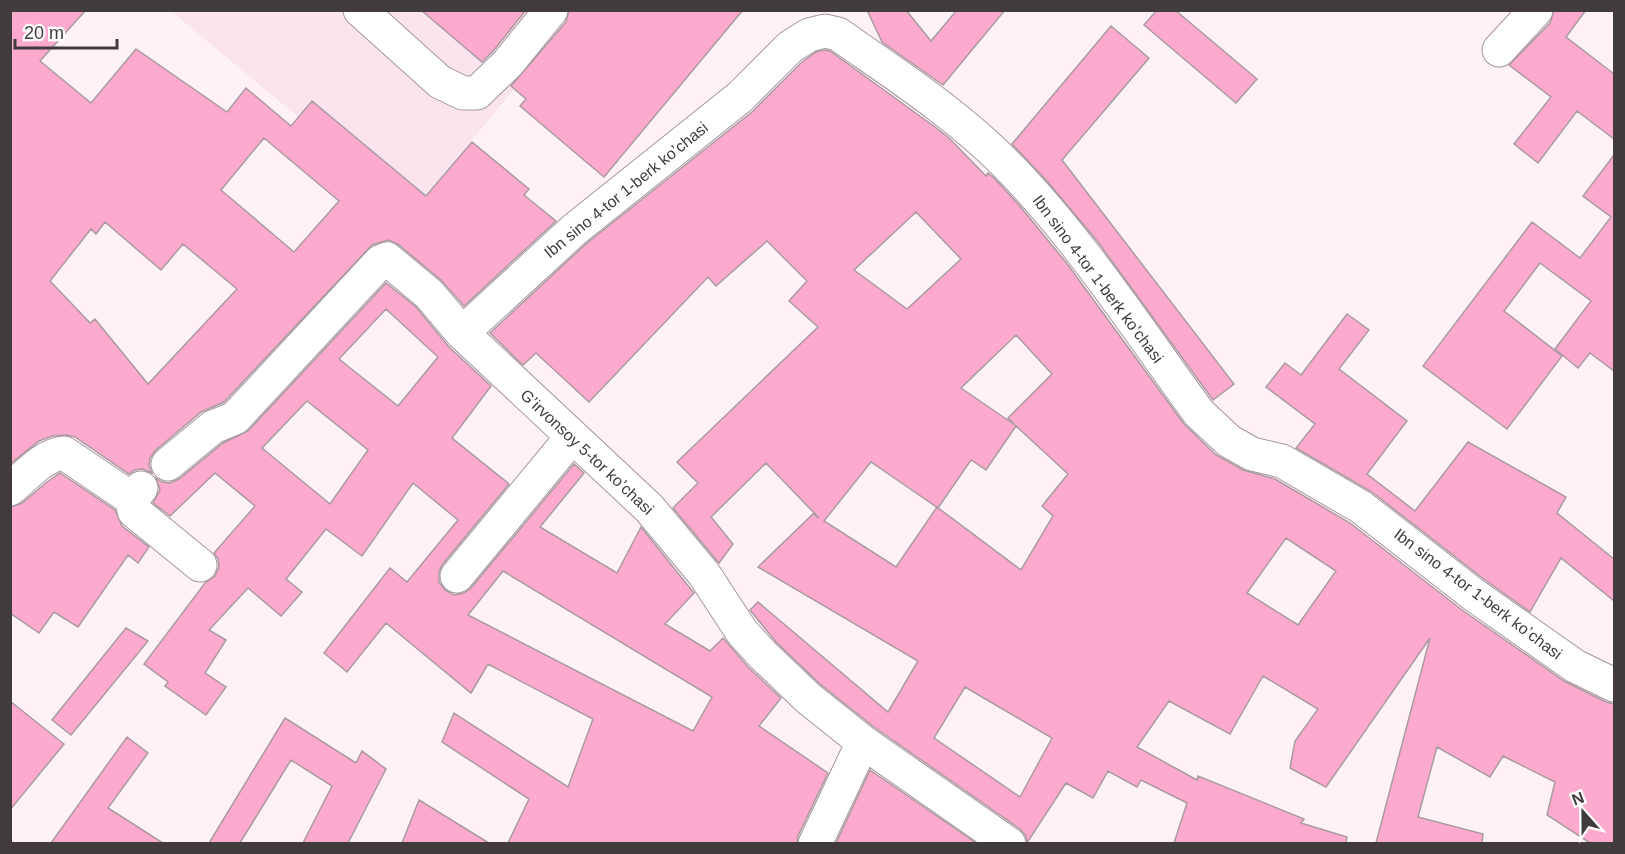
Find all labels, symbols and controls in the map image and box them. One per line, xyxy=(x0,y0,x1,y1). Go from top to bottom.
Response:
scale bar xyxy=(15,12,117,50)
text: 20 m xyxy=(24,23,64,43)
street label: Ibn sino 4-tor 1-berk koʼchasi xyxy=(541,119,711,261)
street label: Ibn sino 4-tor 1-berk koʼchasi xyxy=(1029,192,1167,366)
street label: Gʼirvonsoy 5-tor koʼchasi xyxy=(517,386,657,518)
street label: Ibn sino 4-tor 1-berk koʼchasi xyxy=(1391,525,1565,663)
north arrow xyxy=(1553,782,1613,842)
text: N xyxy=(1569,788,1586,808)

